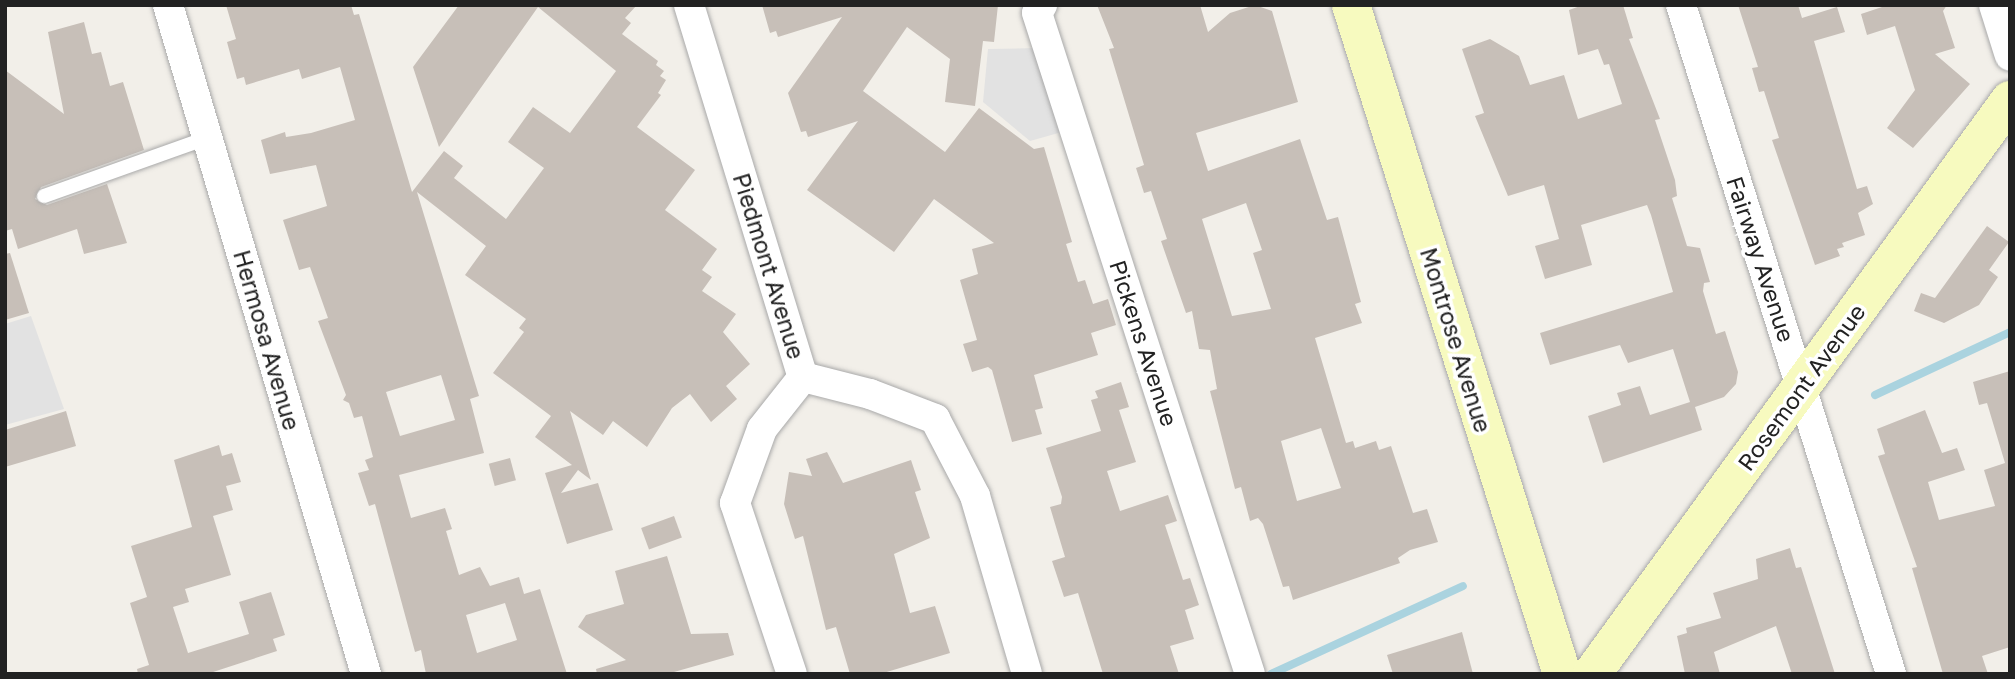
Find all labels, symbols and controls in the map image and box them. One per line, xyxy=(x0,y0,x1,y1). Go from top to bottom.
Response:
street label: Piedmont Avenue xyxy=(728,170,810,362)
street label: Fairway Avenue xyxy=(1721,173,1801,345)
street label: Montrose Avenue xyxy=(1415,244,1497,436)
street label: Hermosa Avenue xyxy=(228,247,306,433)
street label: Pickens Avenue xyxy=(1104,257,1184,429)
street label: Rosemont Avenue xyxy=(1731,298,1871,476)

